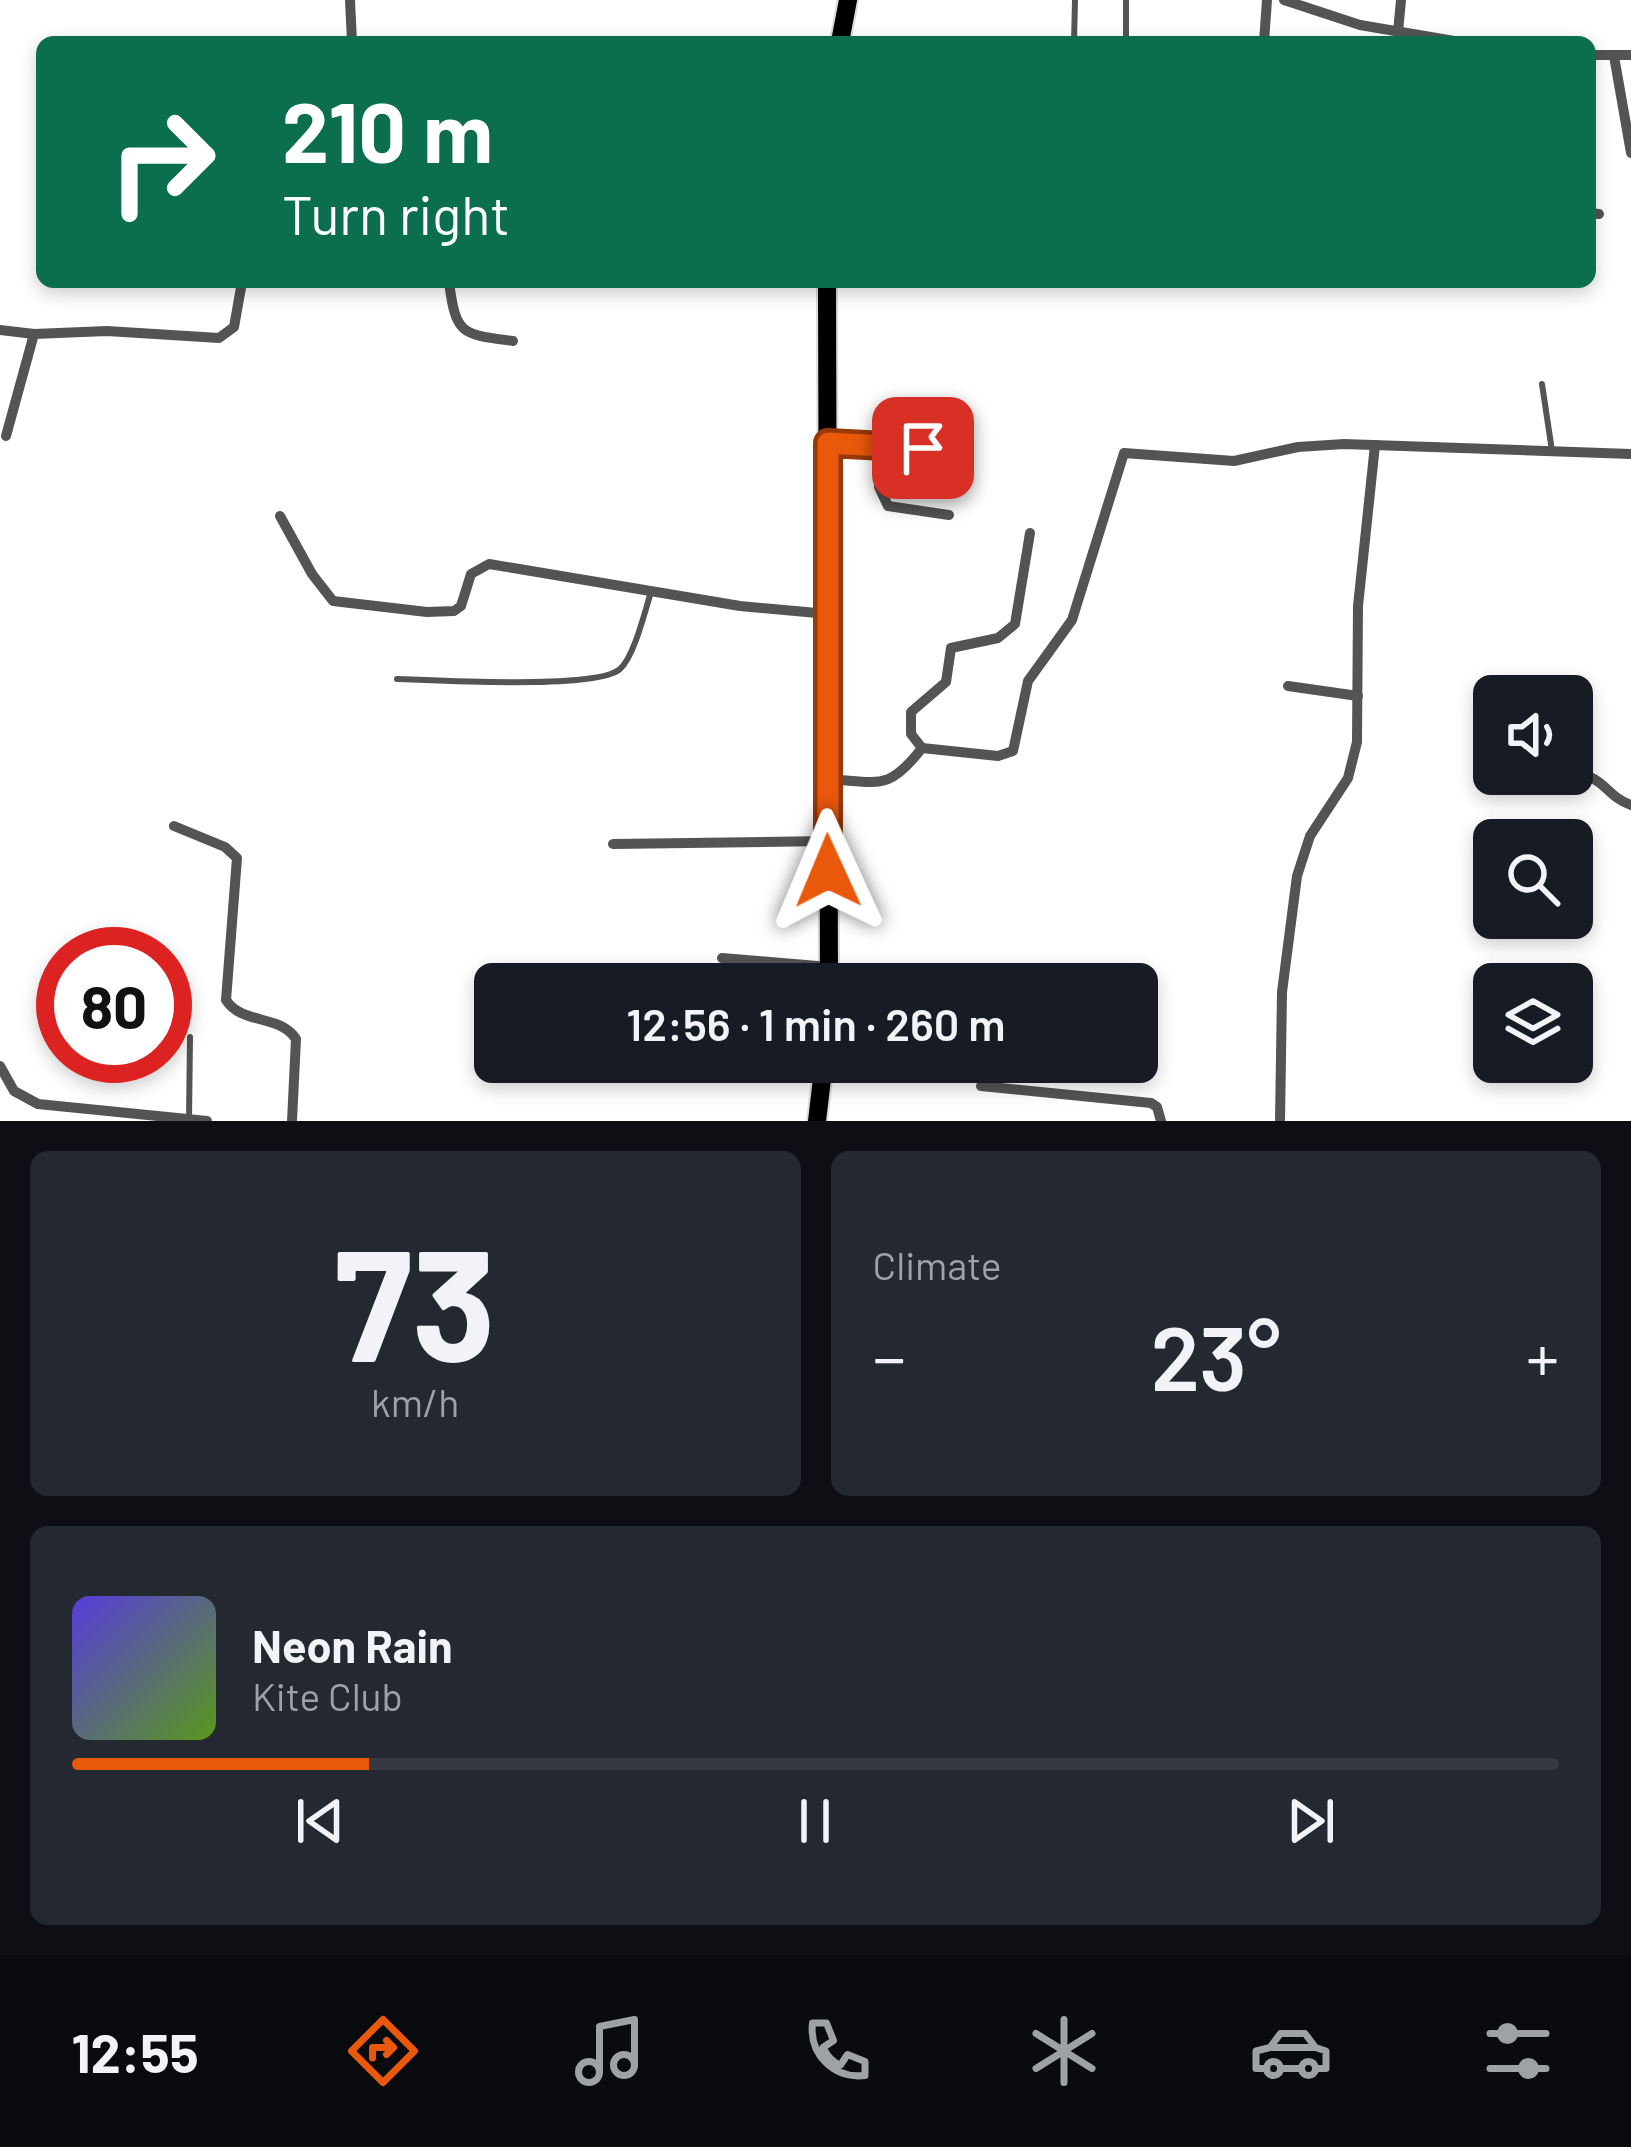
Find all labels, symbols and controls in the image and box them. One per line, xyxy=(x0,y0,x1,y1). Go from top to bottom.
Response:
text: 210 m xyxy=(282,79,493,180)
icon: right xyxy=(84,84,240,240)
text: Turn right xyxy=(282,181,510,246)
pin xyxy=(872,397,974,499)
icon: arrive xyxy=(890,415,956,481)
map controls xyxy=(1473,675,1593,1083)
button: sound xyxy=(1473,675,1593,795)
position arrow xyxy=(765,808,891,934)
button: search xyxy=(1473,819,1593,939)
speed limit sign: 80 xyxy=(36,927,192,1083)
button: layers xyxy=(1473,963,1593,1083)
text: 12:56 · 1 min · 260 m xyxy=(626,996,1006,1050)
text: 73 xyxy=(334,1206,496,1393)
text: Climate xyxy=(873,1241,1002,1288)
text: 23° xyxy=(1151,1301,1281,1409)
text: − xyxy=(873,1316,906,1395)
text: + xyxy=(1526,1316,1559,1395)
text: km/h xyxy=(371,1378,459,1425)
text: Neon Rain xyxy=(252,1618,453,1672)
text: Kite Club xyxy=(252,1672,403,1719)
icon: previous xyxy=(287,1788,353,1854)
icon: pause xyxy=(782,1788,848,1854)
icon: next xyxy=(1278,1788,1344,1854)
icon: directions xyxy=(341,2009,425,2093)
icon: music xyxy=(568,2009,652,2093)
icon: phone xyxy=(795,2009,879,2093)
icon: climate xyxy=(1022,2009,1106,2093)
icon: car xyxy=(1249,2009,1333,2093)
icon: filters xyxy=(1476,2009,1560,2093)
text: 12:55 xyxy=(71,2019,199,2084)

